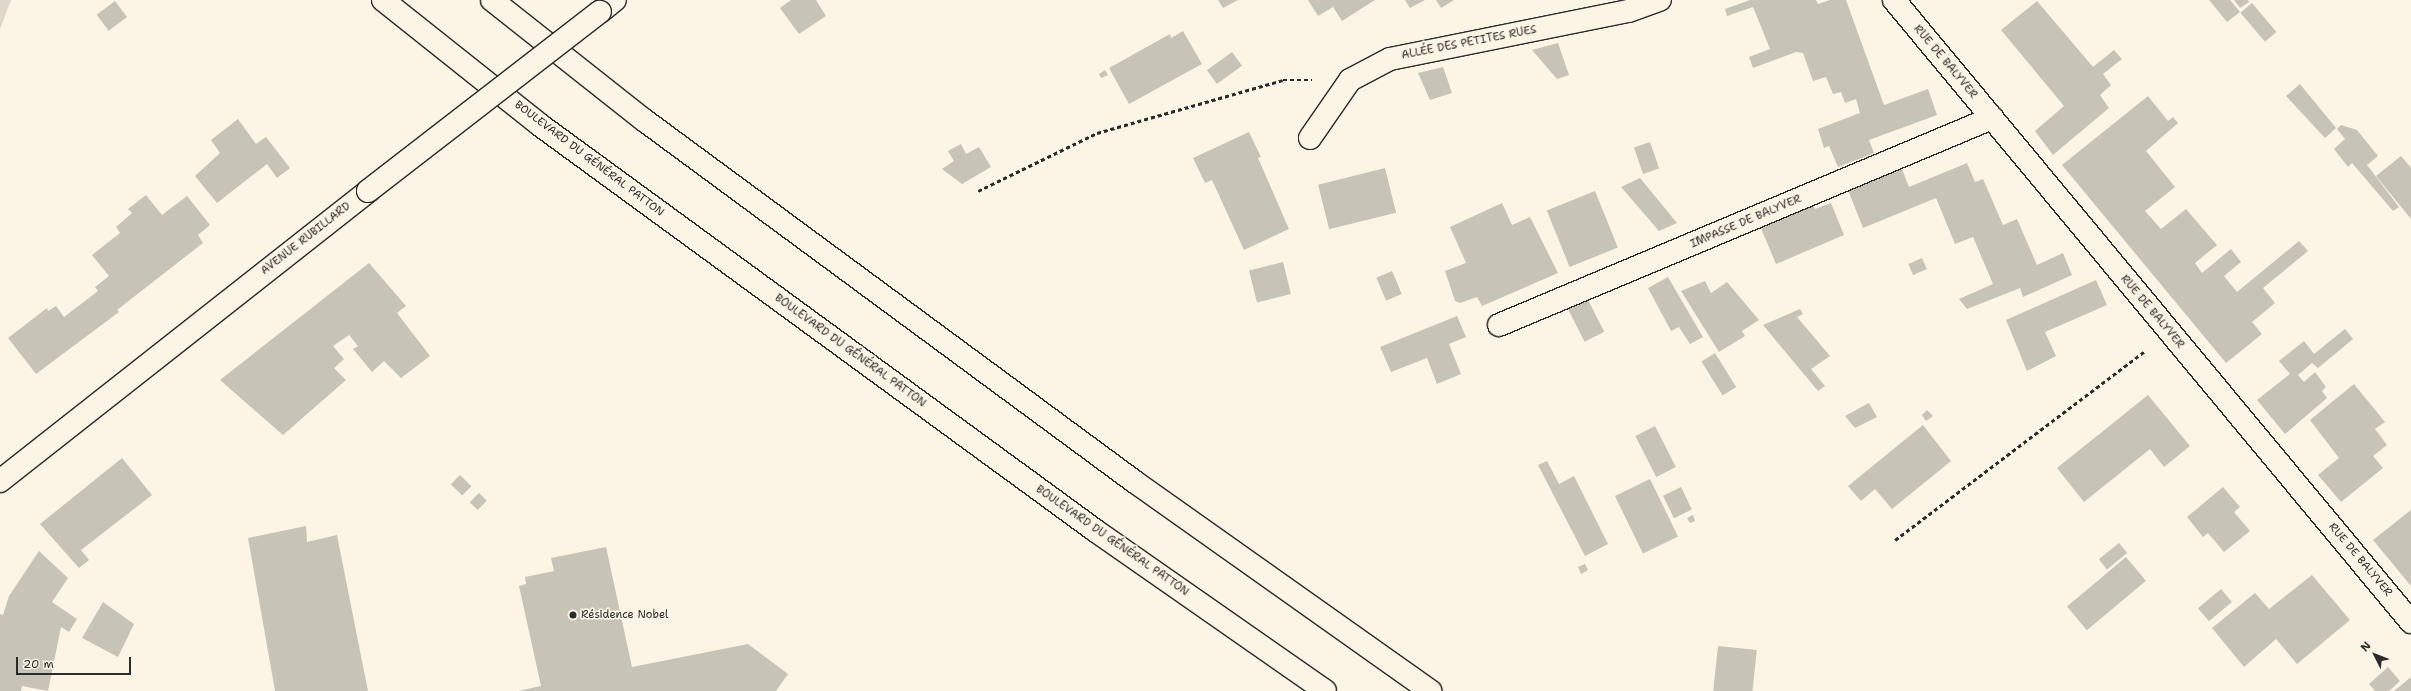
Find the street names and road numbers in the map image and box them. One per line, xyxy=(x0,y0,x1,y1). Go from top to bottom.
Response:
street label: ALLÉE DES PETITES RUES xyxy=(1400,23,1538,63)
street label: RUE DE BALYVER xyxy=(1910,23,1980,101)
street label: BOULEVARD DU GÉNÉRAL PATTON xyxy=(512,98,666,220)
street label: IMPASSE DE BALYVER xyxy=(1689,193,1803,251)
street label: AVENUE RUBILLARD xyxy=(259,200,353,278)
street label: RUE DE BALYVER xyxy=(2117,273,2187,351)
street label: BOULEVARD DU GÉNÉRAL PATTON xyxy=(772,292,928,410)
street label: BOULEVARD DU GÉNÉRAL PATTON xyxy=(1033,483,1191,599)
street label: RUE DE BALYVER xyxy=(2325,521,2395,599)

